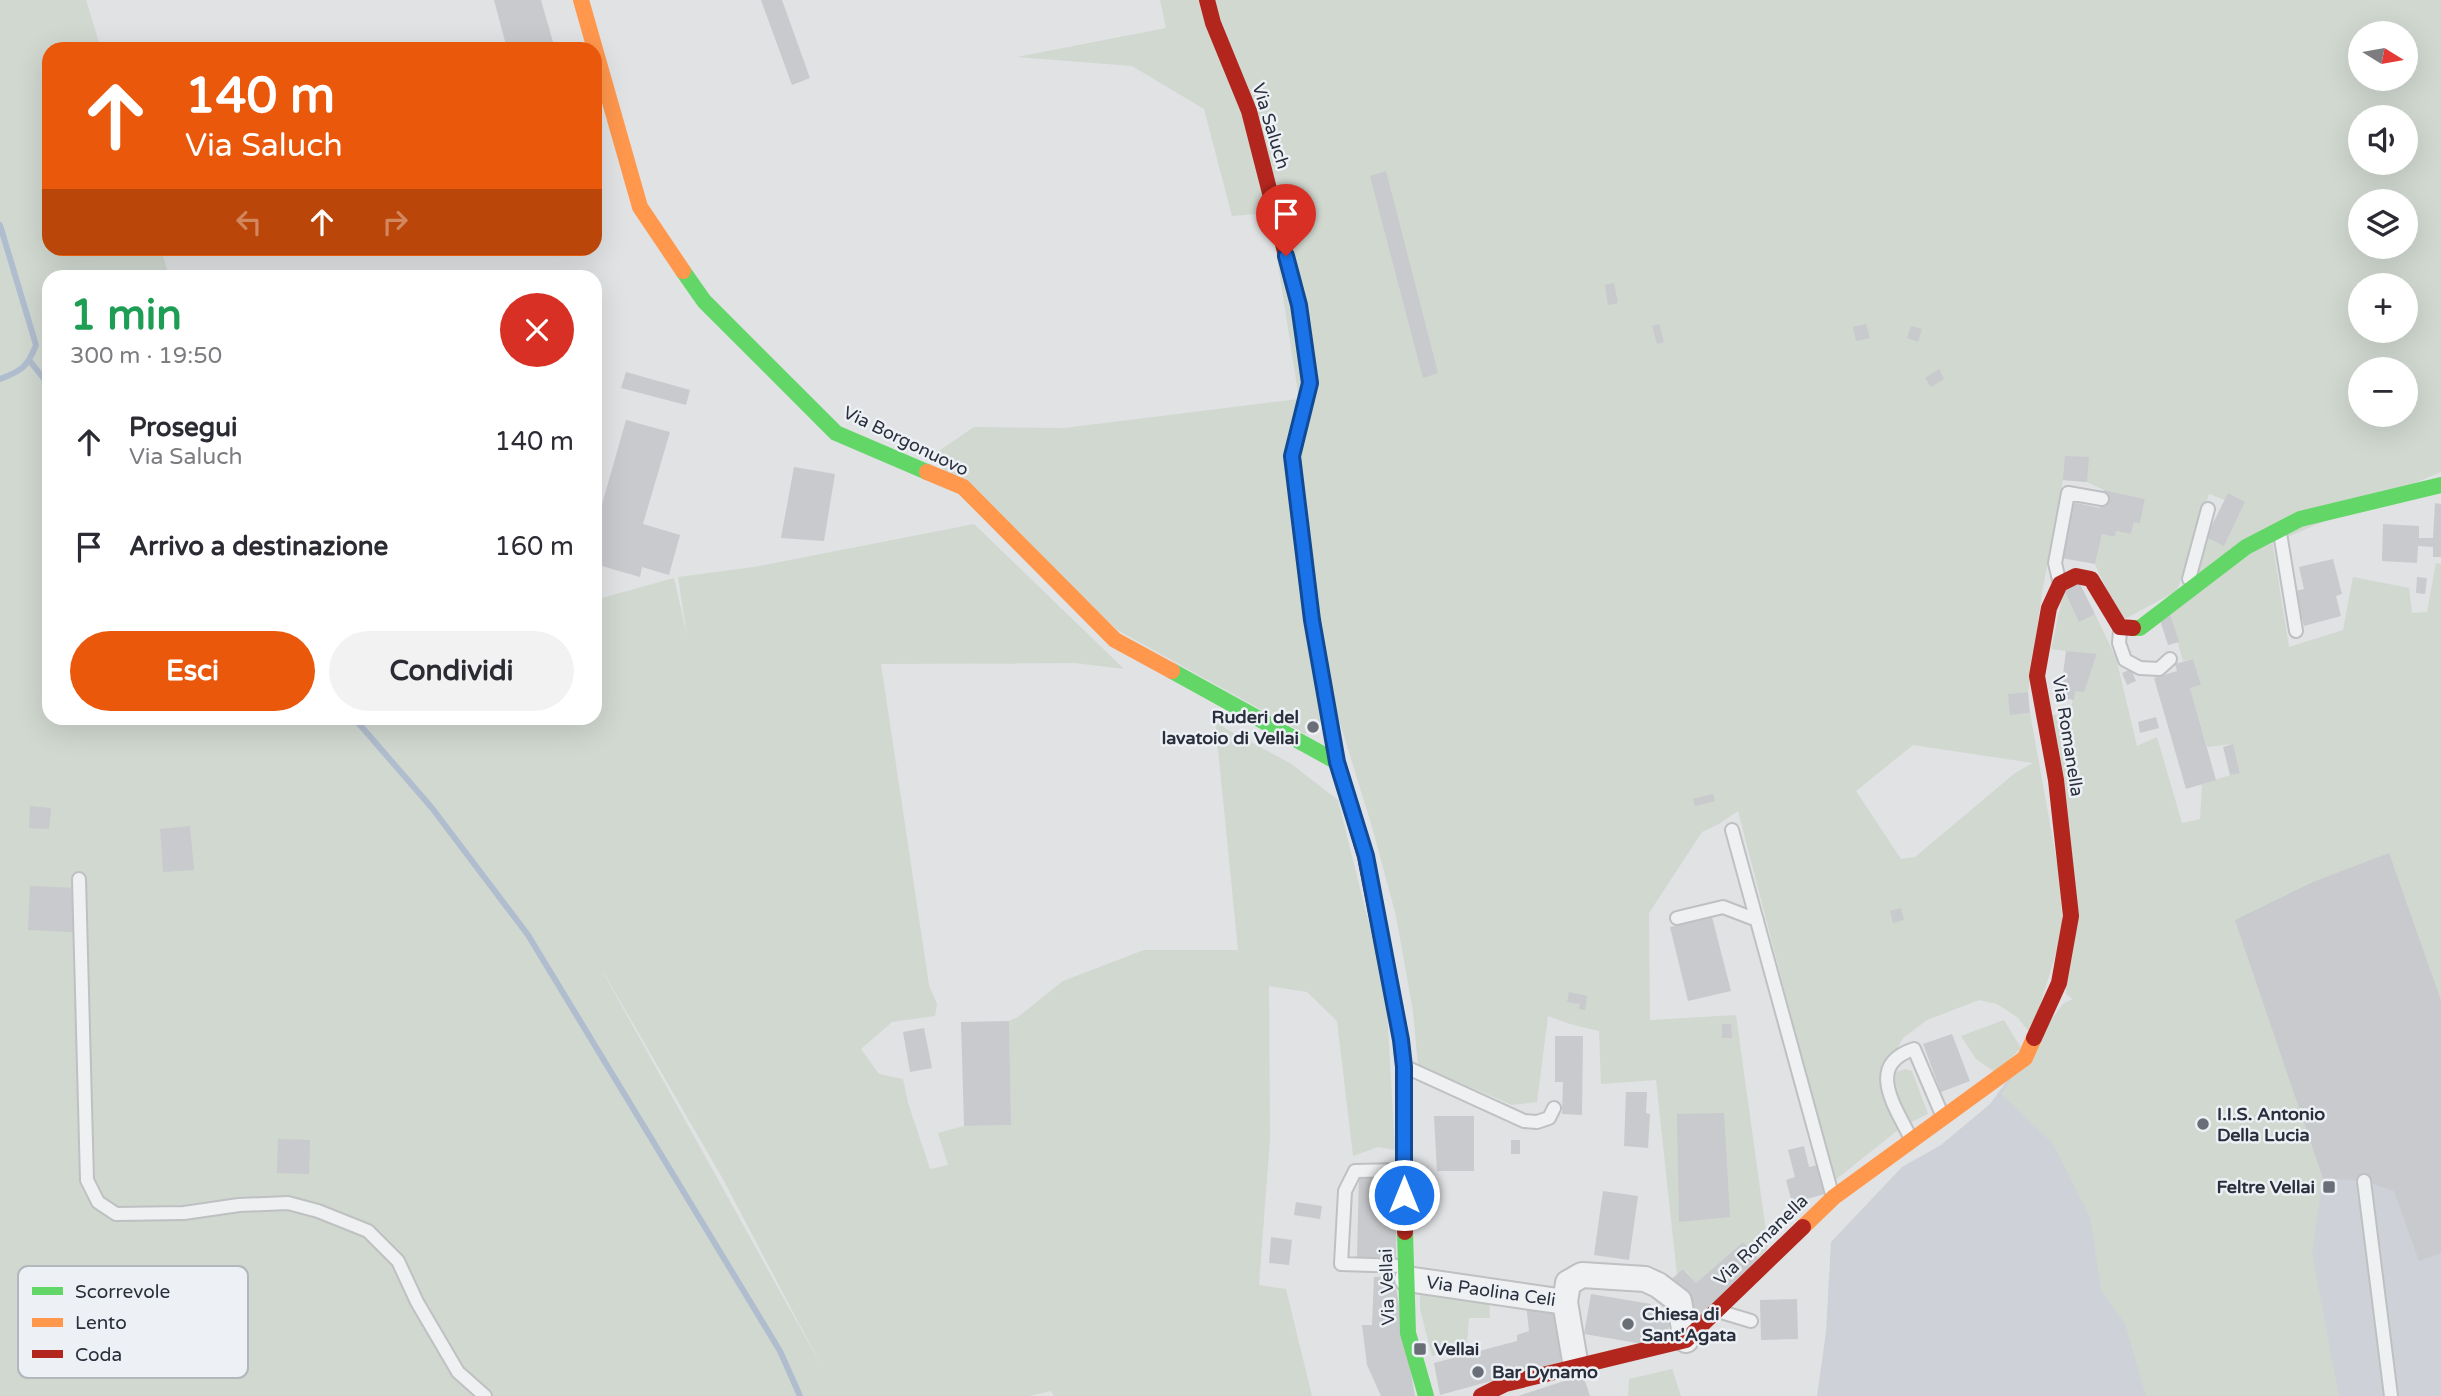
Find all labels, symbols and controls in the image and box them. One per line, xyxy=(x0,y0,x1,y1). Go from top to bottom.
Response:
north arrow xyxy=(2348,21,2418,91)
map controls xyxy=(2348,21,2418,427)
text: 140 m xyxy=(185,67,335,126)
icon: ahead xyxy=(70,70,161,161)
street label: Via Saluch xyxy=(1247,80,1295,172)
button: sound xyxy=(2348,105,2418,175)
text: Via Saluch xyxy=(185,127,343,165)
pin xyxy=(1256,184,1316,256)
button: layers xyxy=(2348,189,2418,259)
icon: arrive xyxy=(1267,195,1305,233)
icon: left xyxy=(230,203,268,241)
icon: ahead xyxy=(303,203,341,241)
icon: right xyxy=(376,203,414,241)
button: + xyxy=(2348,273,2418,343)
text: 1 min xyxy=(70,290,182,341)
button: close xyxy=(500,293,574,367)
text: 300 m · 19:50 xyxy=(70,342,222,370)
button: − xyxy=(2348,357,2418,427)
street label: Via Borgonuovo xyxy=(840,401,972,481)
text: Prosegui xyxy=(129,412,238,443)
icon: ahead xyxy=(70,423,108,461)
text: 140 m xyxy=(494,426,574,457)
text: Via Saluch xyxy=(129,443,242,471)
icon: arrive xyxy=(70,528,108,566)
text: Arrivo a destinazione xyxy=(129,531,388,562)
text: 160 m xyxy=(494,531,574,562)
button: Esci xyxy=(70,631,315,711)
button: Condividi xyxy=(329,631,574,711)
street label: Via Romanella xyxy=(2048,674,2088,798)
place label: Ruderi del lavatoio di Vellai xyxy=(1162,706,1299,749)
marker: Ruderi del lavatoio di Vellai xyxy=(1305,719,1321,735)
place label: I.I.S. Antonio Della Lucia xyxy=(2217,1103,2325,1146)
marker: I.I.S. Antonio Della Lucia xyxy=(2195,1116,2211,1132)
position arrow xyxy=(1367,1158,1441,1232)
place label: Feltre Vellai xyxy=(2216,1176,2315,1198)
marker: Feltre Vellai xyxy=(2321,1179,2337,1195)
street label: Via Romanella xyxy=(1709,1190,1813,1290)
street label: Via Vellai xyxy=(1375,1248,1399,1326)
legend xyxy=(18,1266,248,1378)
street label: Via Paolina Celi xyxy=(1425,1271,1557,1311)
text: Scorrevole xyxy=(75,1281,170,1303)
place label: Chiesa di Sant'Agata xyxy=(1642,1303,1736,1346)
text: Lento xyxy=(75,1312,127,1334)
marker: Chiesa di Sant'Agata xyxy=(1620,1316,1636,1332)
place label: Vellai xyxy=(1434,1338,1479,1360)
marker: Vellai xyxy=(1412,1341,1428,1357)
text: Coda xyxy=(75,1344,122,1366)
place label: Bar Dynamo xyxy=(1492,1361,1598,1383)
marker: Bar Dynamo xyxy=(1470,1364,1486,1380)

